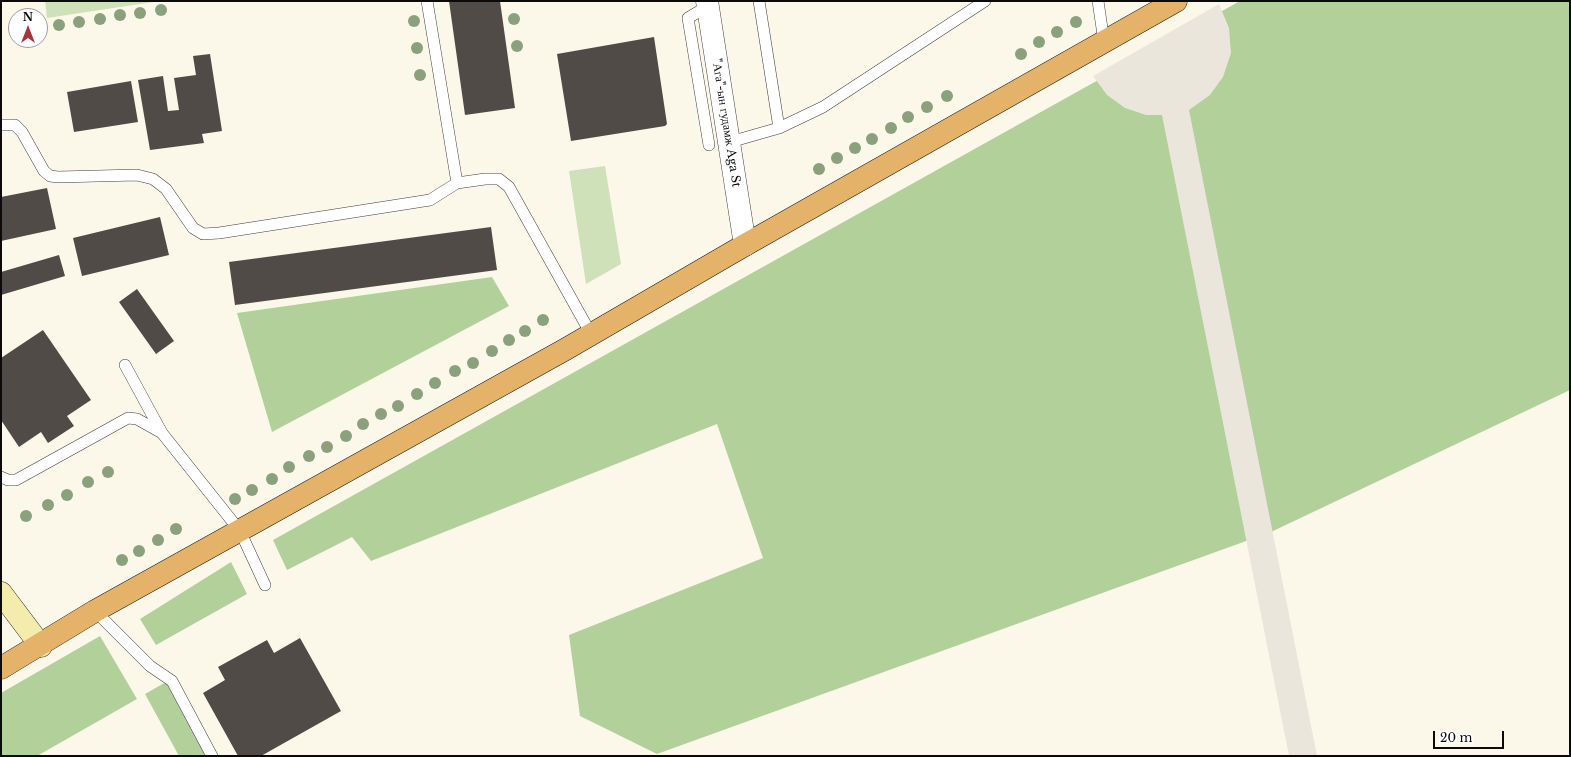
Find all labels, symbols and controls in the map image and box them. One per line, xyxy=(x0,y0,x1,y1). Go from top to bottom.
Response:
north arrow xyxy=(8,8,48,48)
text: N xyxy=(23,10,33,24)
street label: "Ага"-ын гудамж Aga St xyxy=(709,58,743,188)
scale bar xyxy=(1435,723,1506,749)
text: 20 m xyxy=(1440,730,1472,745)

